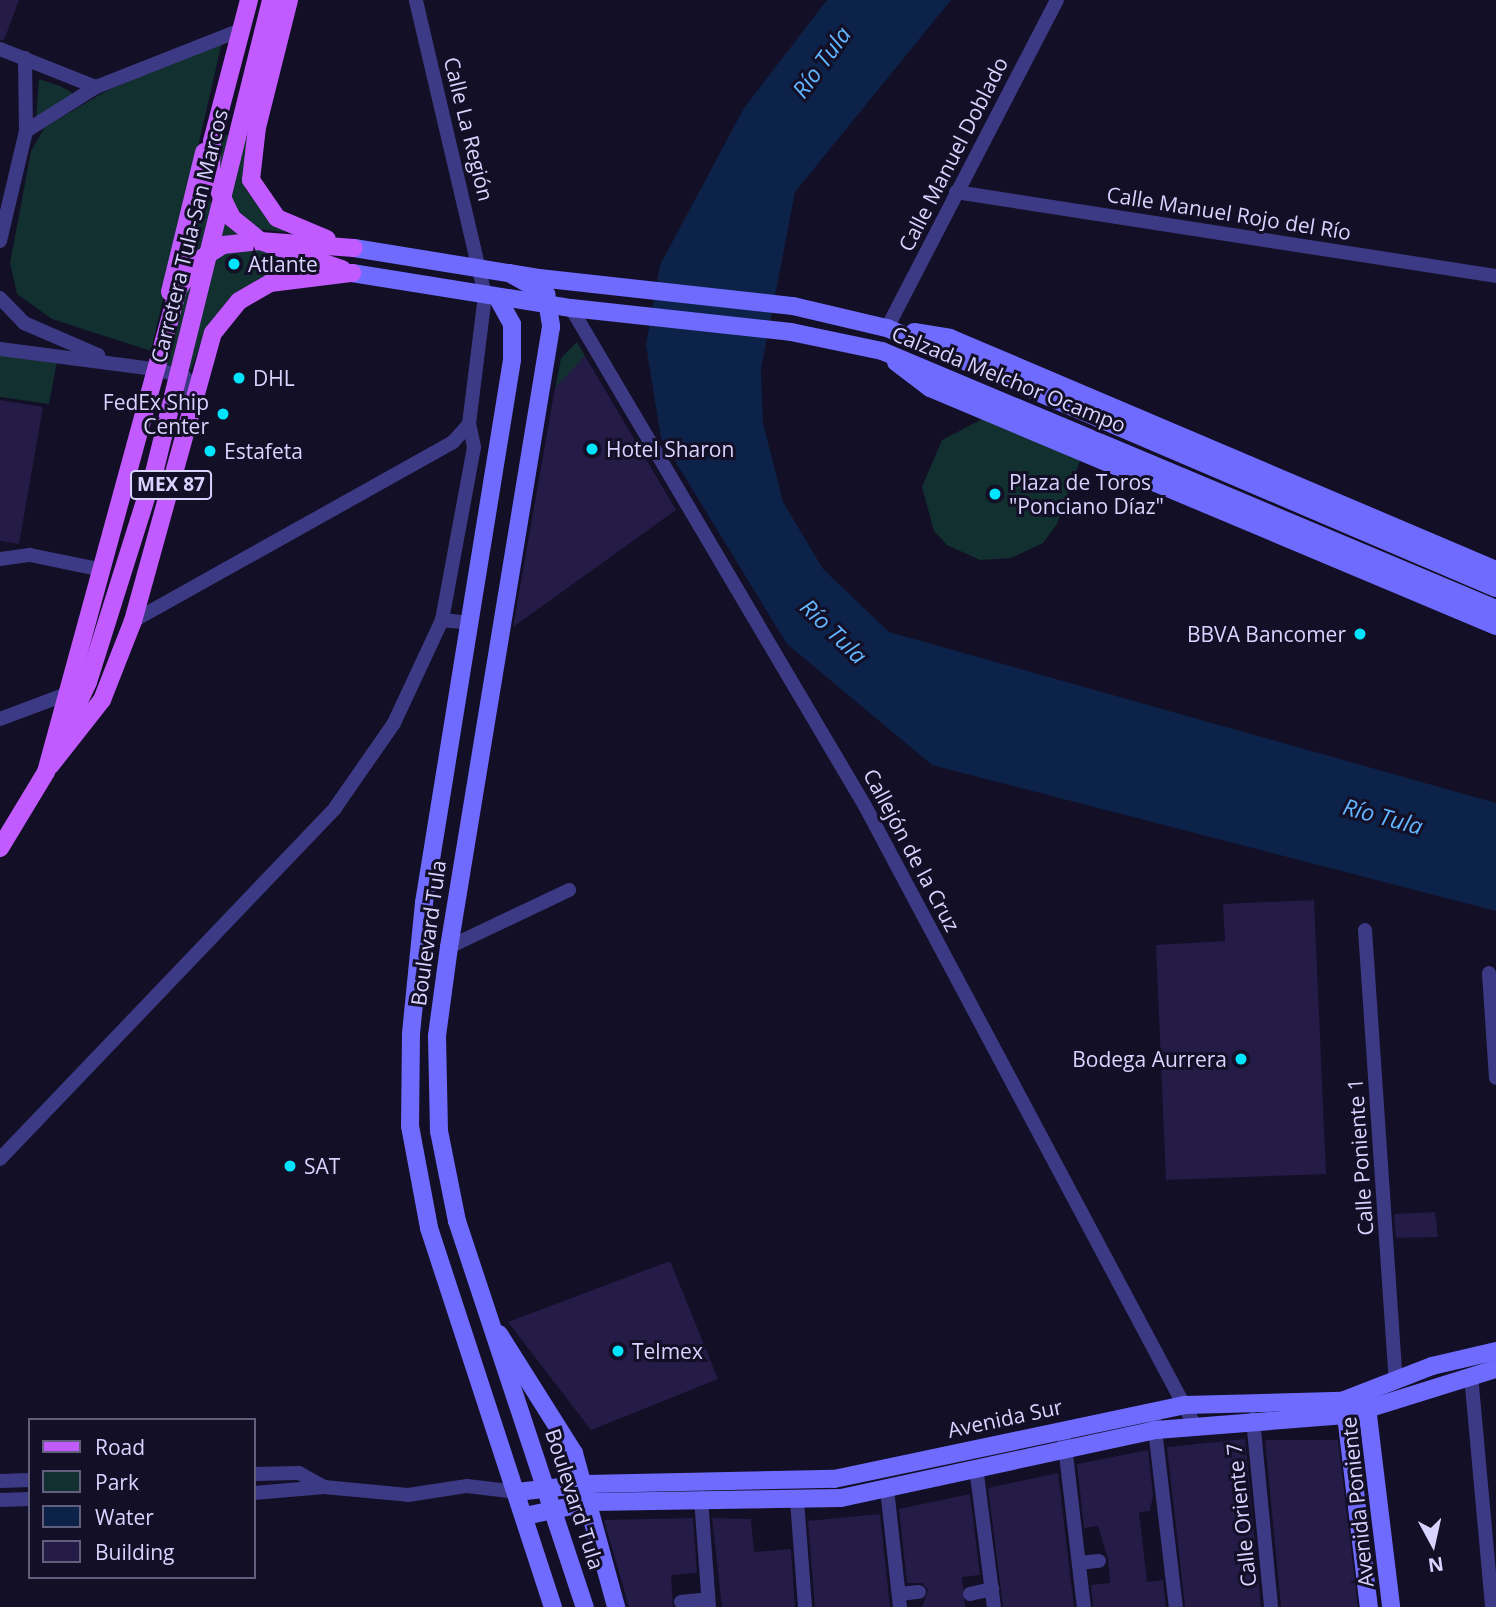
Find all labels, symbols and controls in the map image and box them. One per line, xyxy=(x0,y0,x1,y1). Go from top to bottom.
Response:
water label: Río Tula xyxy=(786,21,856,103)
street label: Calle Manuel Doblado xyxy=(893,53,1013,255)
street label: Calle La Región xyxy=(439,54,499,204)
street label: Carretera Tula-San Marcos xyxy=(145,107,233,365)
street label: Calle Manuel Rojo del Río xyxy=(1105,181,1353,245)
place label: Atlante xyxy=(248,251,318,277)
marker: Atlante xyxy=(226,256,242,272)
street label: Calzada Melchor Ocampo xyxy=(888,320,1130,438)
place label: DHL xyxy=(253,365,295,391)
marker: DHL xyxy=(231,370,247,386)
place label: FedEx Ship Center xyxy=(103,389,209,439)
marker: FedEx Ship Center xyxy=(215,406,231,422)
place label: Hotel Sharon xyxy=(606,436,734,462)
place label: Estafeta xyxy=(224,438,303,464)
marker: Hotel Sharon xyxy=(584,441,600,457)
marker: Estafeta xyxy=(202,443,218,459)
place label: Plaza de Toros "Ponciano Díaz" xyxy=(1009,469,1164,519)
road number: MEX 87 xyxy=(129,470,213,500)
marker: Plaza de Toros "Ponciano Díaz" xyxy=(987,486,1003,502)
water label: Río Tula xyxy=(795,593,873,669)
place label: BBVA Bancomer xyxy=(1187,621,1346,647)
marker: BBVA Bancomer xyxy=(1352,626,1368,642)
street label: Callejón de la Cruz xyxy=(858,764,966,936)
water label: Río Tula xyxy=(1340,792,1426,840)
street label: Boulevard Tula xyxy=(405,859,451,1007)
place label: Bodega Aurrera xyxy=(1072,1046,1227,1072)
marker: Bodega Aurrera xyxy=(1233,1051,1249,1067)
street label: Calle Poniente 1 xyxy=(1342,1078,1378,1236)
place label: SAT xyxy=(304,1153,340,1179)
marker: SAT xyxy=(282,1158,298,1174)
place label: Telmex xyxy=(632,1338,703,1364)
marker: Telmex xyxy=(610,1343,626,1359)
street label: Avenida Sur xyxy=(945,1394,1065,1442)
street label: Avenida Poniente xyxy=(1336,1416,1378,1588)
legend xyxy=(28,1418,256,1579)
street label: Boulevard Tula xyxy=(540,1425,610,1573)
text: Road xyxy=(95,1433,145,1461)
street label: Calle Oriente 7 xyxy=(1221,1442,1261,1588)
text: Park xyxy=(95,1468,139,1496)
text: Water xyxy=(95,1503,154,1531)
north arrow xyxy=(1398,1509,1468,1579)
text: Building xyxy=(95,1538,174,1566)
text: N xyxy=(1426,1551,1445,1579)

